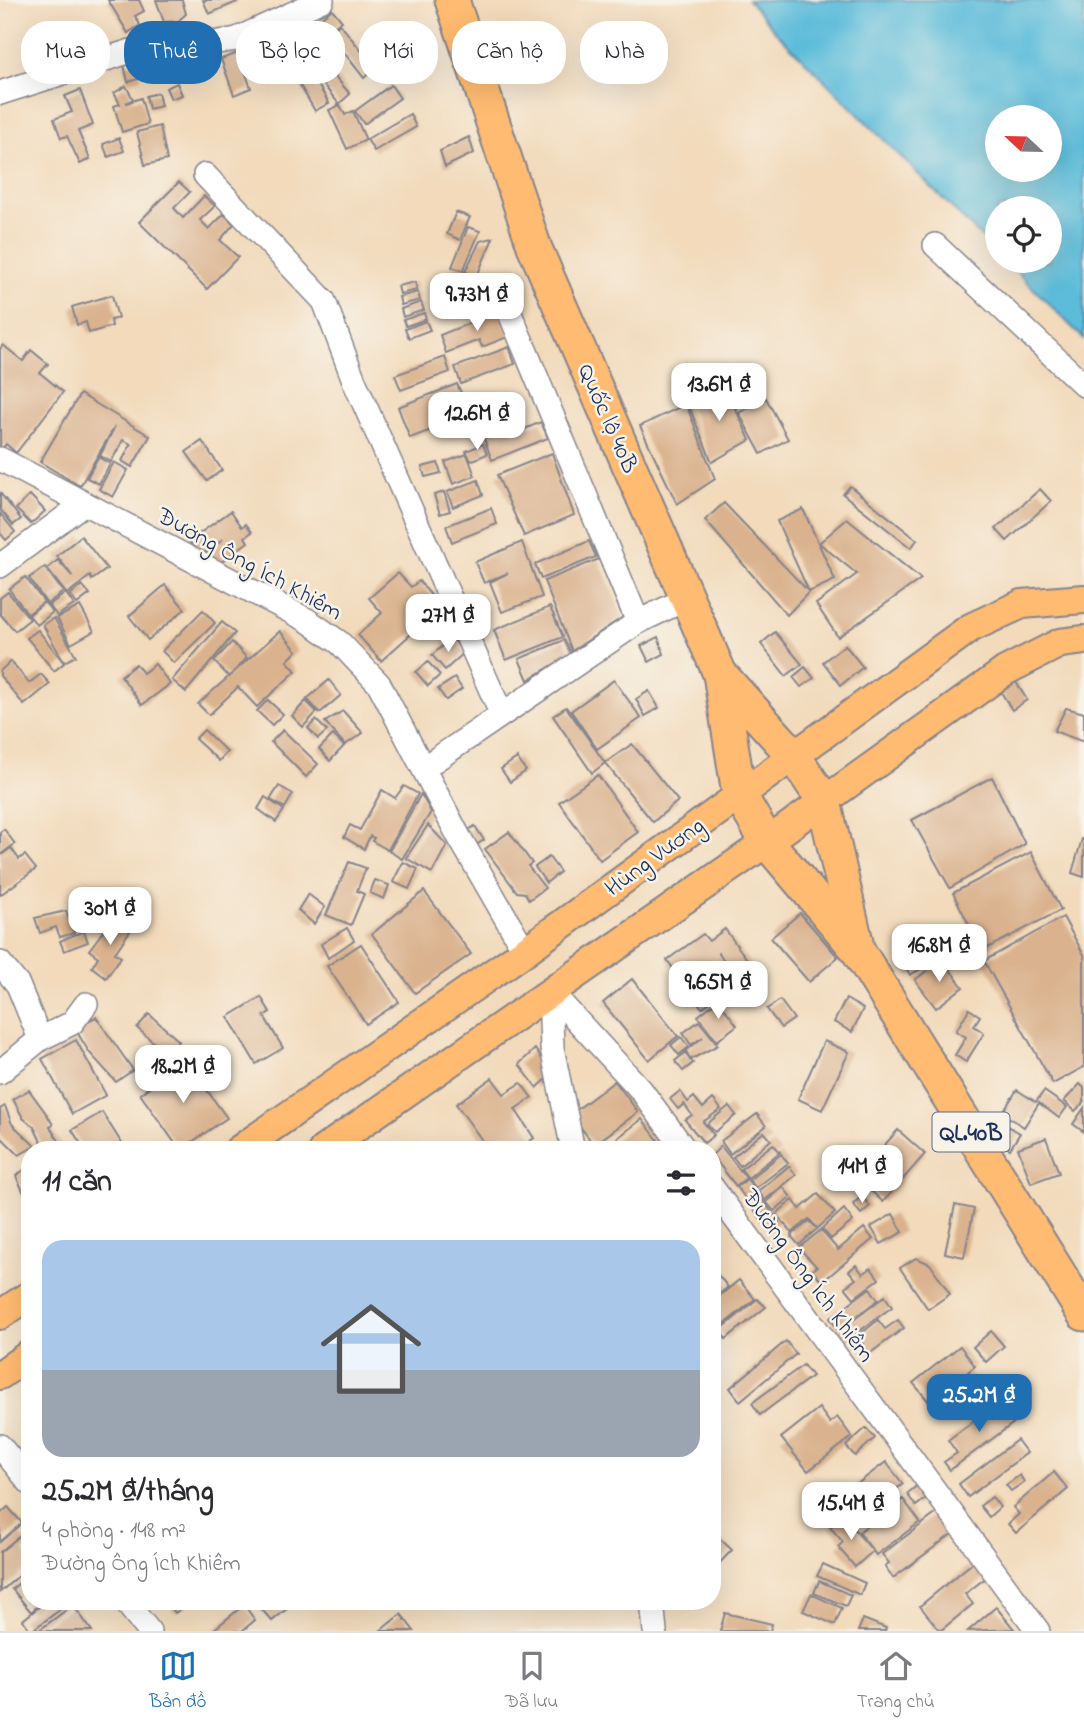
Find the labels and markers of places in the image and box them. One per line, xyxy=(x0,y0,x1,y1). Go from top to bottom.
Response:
pin: 9.73M ₫ xyxy=(412,274,542,333)
pin: 13.6M ₫ xyxy=(654,364,784,423)
pin: 12.6M ₫ xyxy=(412,392,542,452)
pin: 27M ₫ xyxy=(399,594,497,654)
pin: 30M ₫ xyxy=(61,888,159,947)
pin: 16.8M ₫ xyxy=(874,925,1004,984)
pin: 9.65M ₫ xyxy=(653,962,783,1021)
pin: 18.2M ₫ xyxy=(118,1046,248,1105)
pin: 14M ₫ xyxy=(813,1146,911,1205)
pin: 25.2M ₫ xyxy=(914,1374,1044,1434)
pin: 15.4M ₫ xyxy=(786,1482,916,1542)

